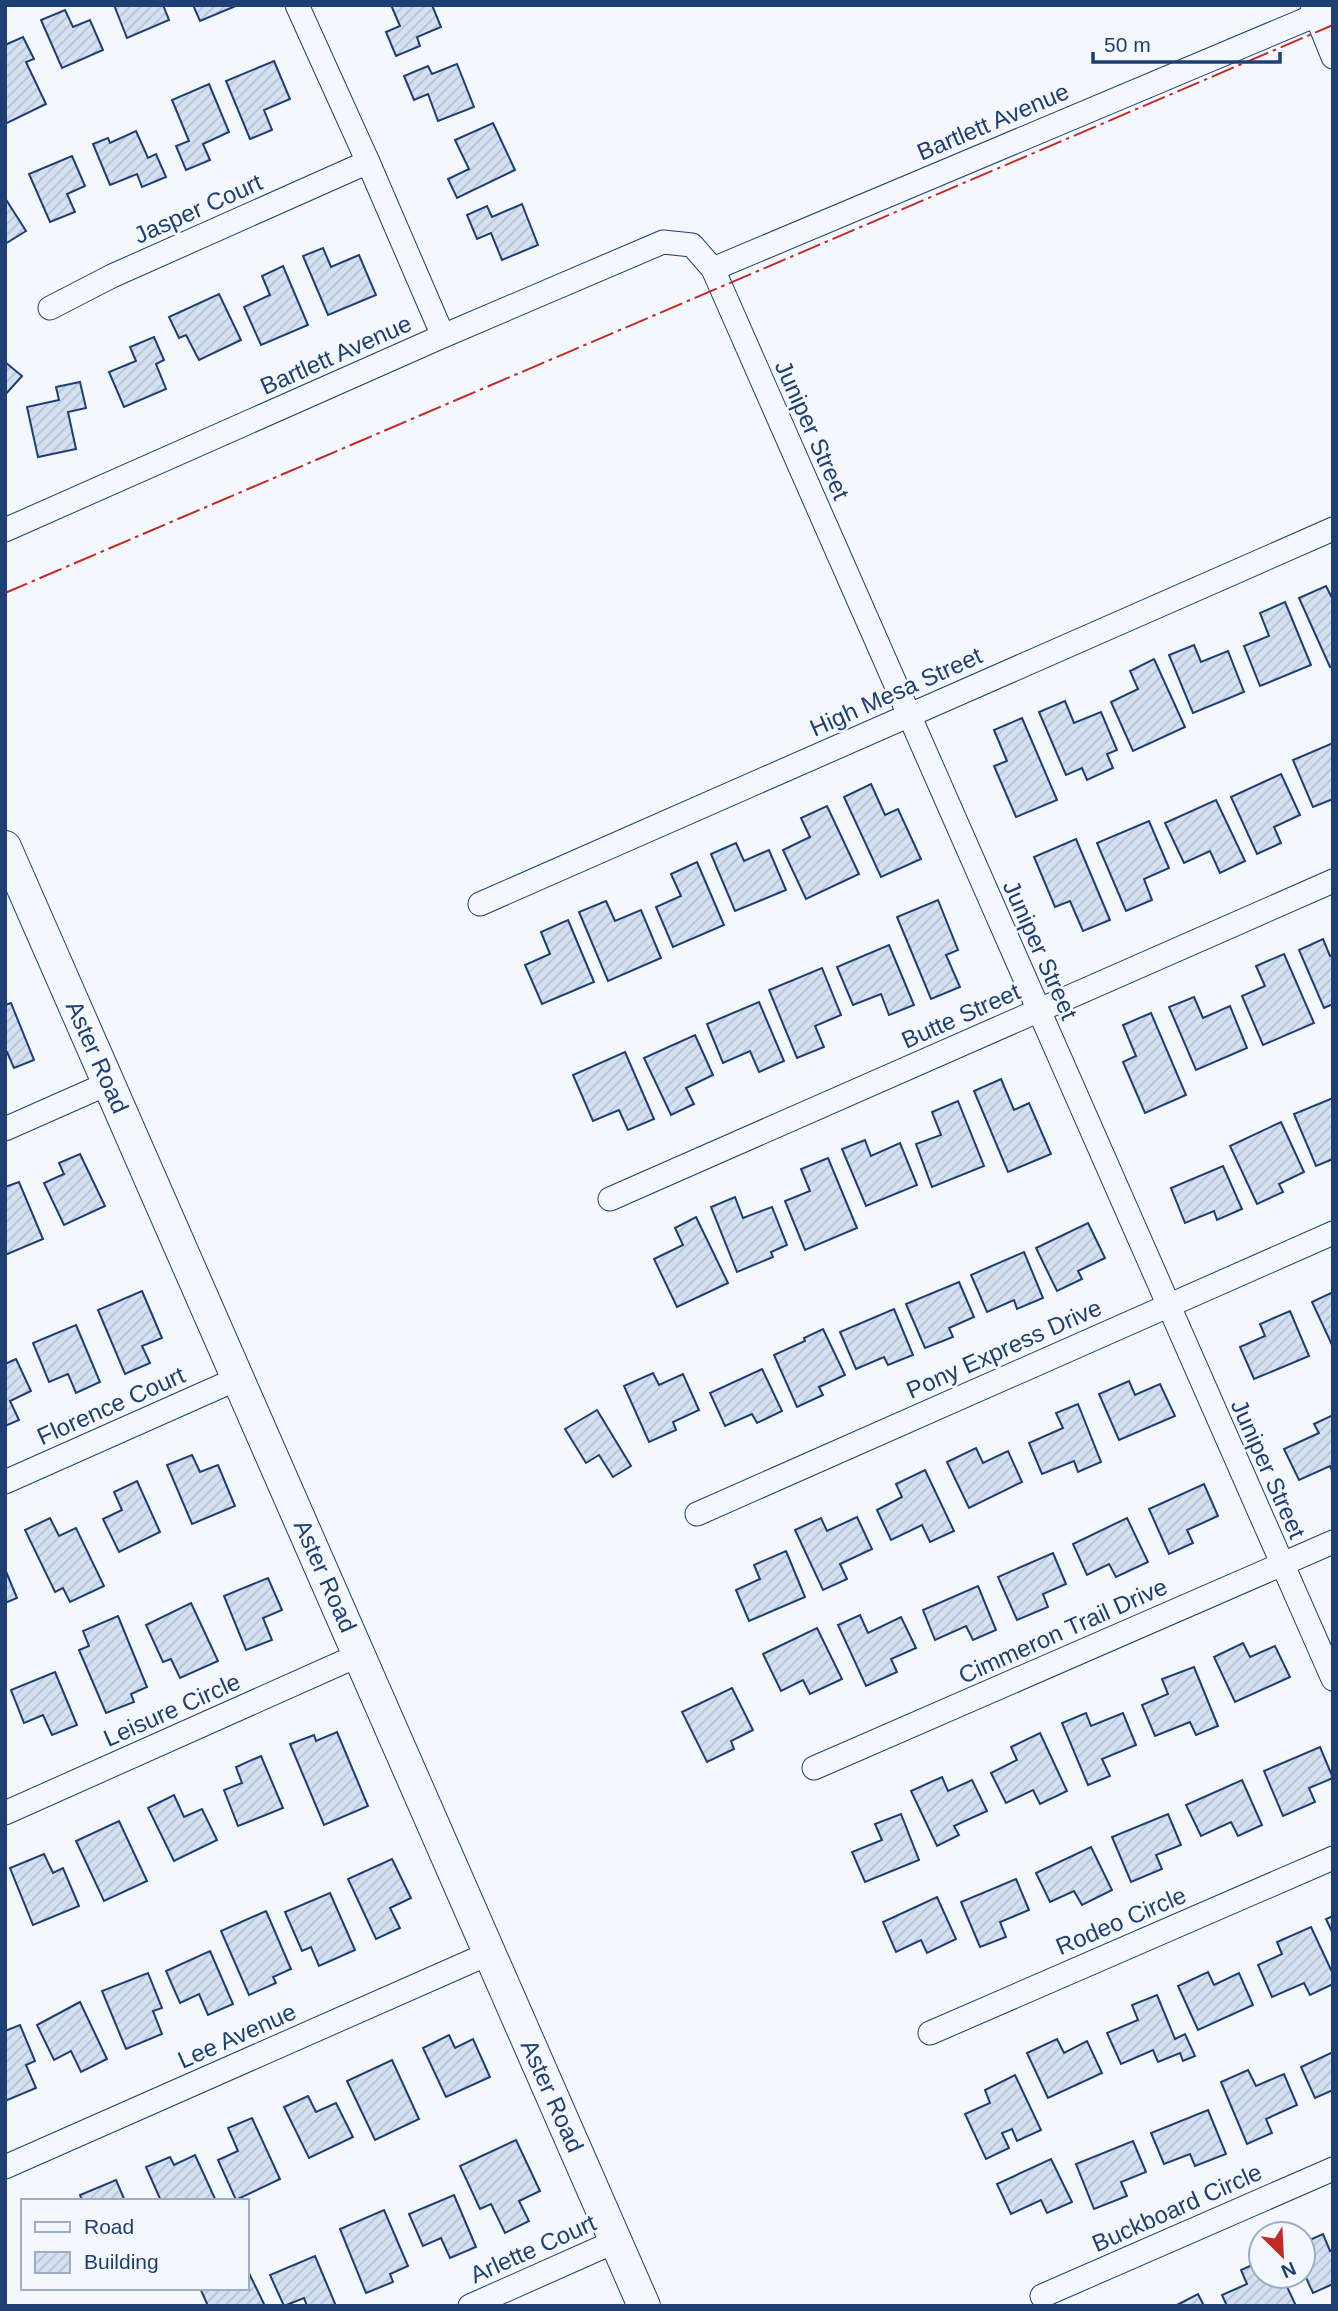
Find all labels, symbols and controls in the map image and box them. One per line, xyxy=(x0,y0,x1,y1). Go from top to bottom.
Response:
scale bar xyxy=(1093,21,1280,65)
text: 50 m xyxy=(1104,33,1151,56)
street label: Bartlett Avenue xyxy=(913,77,1073,166)
street label: Jasper Court xyxy=(130,168,266,249)
street label: Bartlett Avenue xyxy=(256,309,415,400)
street label: Juniper Street xyxy=(770,356,855,504)
street label: High Mesa Street xyxy=(806,641,986,742)
street label: Juniper Street xyxy=(998,876,1083,1024)
street label: Butte Street xyxy=(897,977,1024,1054)
street label: Aster Road xyxy=(61,996,134,1117)
street label: Pony Express Drive xyxy=(902,1293,1106,1404)
street label: Florence Court xyxy=(33,1361,189,1450)
street label: Juniper Street xyxy=(1226,1395,1311,1543)
street label: Aster Road xyxy=(289,1515,362,1636)
street label: Cimmeron Trail Drive xyxy=(954,1572,1171,1689)
street label: Leisure Circle xyxy=(99,1667,244,1752)
street label: Rodeo Circle xyxy=(1052,1881,1190,1960)
street label: Lee Avenue xyxy=(174,1998,300,2074)
street label: Aster Road xyxy=(516,2035,589,2156)
street label: Buckboard Circle xyxy=(1088,2158,1266,2257)
legend xyxy=(21,2199,248,2290)
street label: Arlette Court xyxy=(466,2209,600,2288)
text: Road xyxy=(84,2215,134,2238)
north arrow xyxy=(1247,2220,1317,2290)
text: Building xyxy=(84,2250,159,2273)
text: N xyxy=(1278,2258,1299,2282)

